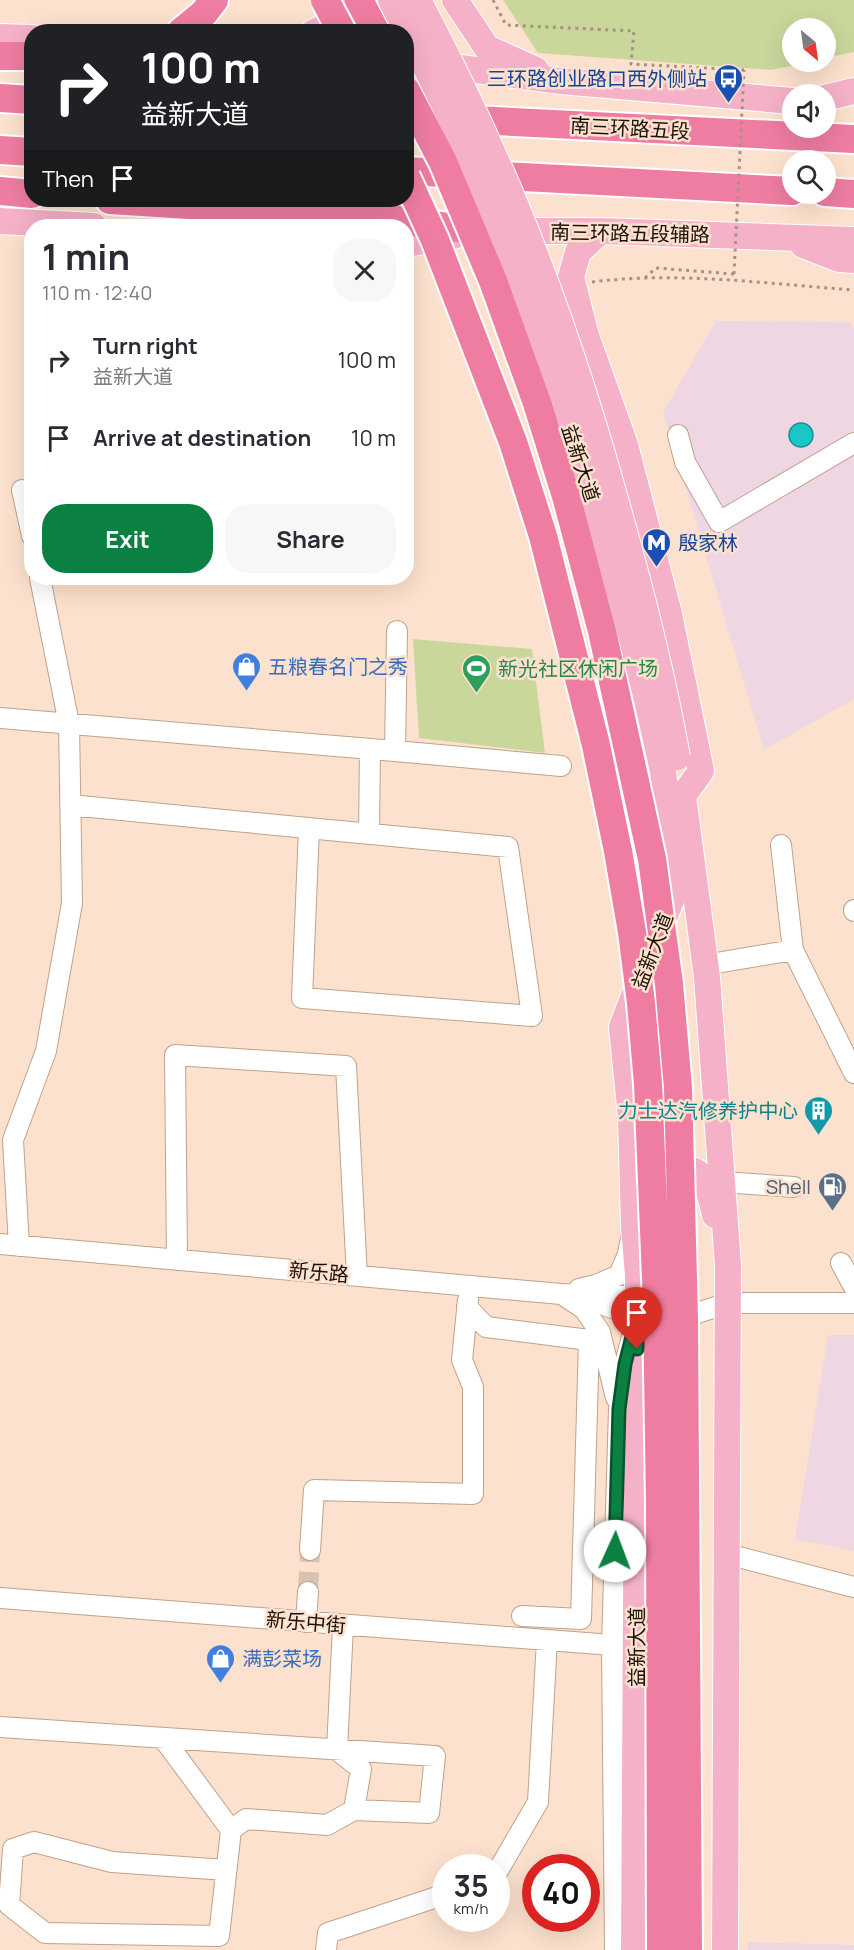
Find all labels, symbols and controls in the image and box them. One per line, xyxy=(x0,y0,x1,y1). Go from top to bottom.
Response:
north arrow xyxy=(782,18,836,72)
map controls xyxy=(782,18,836,204)
text: 100 m xyxy=(141,38,261,96)
icon: right xyxy=(42,48,120,126)
bus stop icon: 三环路创业路口西外侧站 xyxy=(712,62,744,104)
place label: 三环路创业路口西外侧站 xyxy=(487,65,707,92)
button: sound xyxy=(782,84,836,138)
text: 益新大道 xyxy=(141,95,249,132)
street label: 南三环路五段 xyxy=(569,111,691,145)
button: search xyxy=(782,150,836,204)
icon: arrive xyxy=(106,162,139,195)
text: Then xyxy=(42,164,94,194)
street label: 南三环路五段辅路 xyxy=(550,218,710,248)
text: 1 min xyxy=(42,232,130,281)
button: close xyxy=(333,239,396,302)
text: 110 m · 12:40 xyxy=(42,279,152,306)
text: Turn right xyxy=(93,331,198,361)
icon: right xyxy=(42,344,75,377)
text: 100 m xyxy=(338,345,396,375)
text: 益新大道 xyxy=(93,363,173,390)
street label: 益新大道 xyxy=(556,421,606,505)
icon: arrive xyxy=(42,422,75,455)
text: Arrive at destination xyxy=(93,423,311,453)
text: 10 m xyxy=(351,423,396,453)
button: Exit xyxy=(42,504,213,573)
button: Share xyxy=(225,504,396,573)
metro station icon: 殷家林 xyxy=(641,526,673,568)
place label: 殷家林 xyxy=(678,529,738,556)
shop icon: 五粮春名门之秀 xyxy=(231,650,263,692)
sports icon: 新光社区休闲广场 xyxy=(461,652,493,694)
place label: 五粮春名门之秀 xyxy=(268,653,408,680)
place label: 新光社区休闲广场 xyxy=(498,655,658,682)
street label: 益新大道 xyxy=(625,909,679,993)
building icon: 力士达汽修养护中心 xyxy=(803,1094,835,1136)
place label: 力士达汽修养护中心 xyxy=(618,1097,798,1124)
fuel station icon: Shell xyxy=(816,1170,848,1212)
place label: Shell xyxy=(766,1173,811,1200)
street label: 新乐路 xyxy=(288,1256,350,1288)
pin xyxy=(611,1287,662,1349)
icon: arrive xyxy=(620,1296,653,1329)
position arrow xyxy=(583,1519,647,1583)
street label: 新乐中街 xyxy=(265,1605,347,1639)
street label: 益新大道 xyxy=(623,1607,650,1687)
shop icon: 满彭菜场 xyxy=(205,1642,237,1684)
place label: 满彭菜场 xyxy=(242,1645,322,1672)
speed limit sign: 40 xyxy=(522,1854,600,1932)
text: 35 xyxy=(453,1865,489,1906)
text: km/h xyxy=(454,1898,488,1919)

